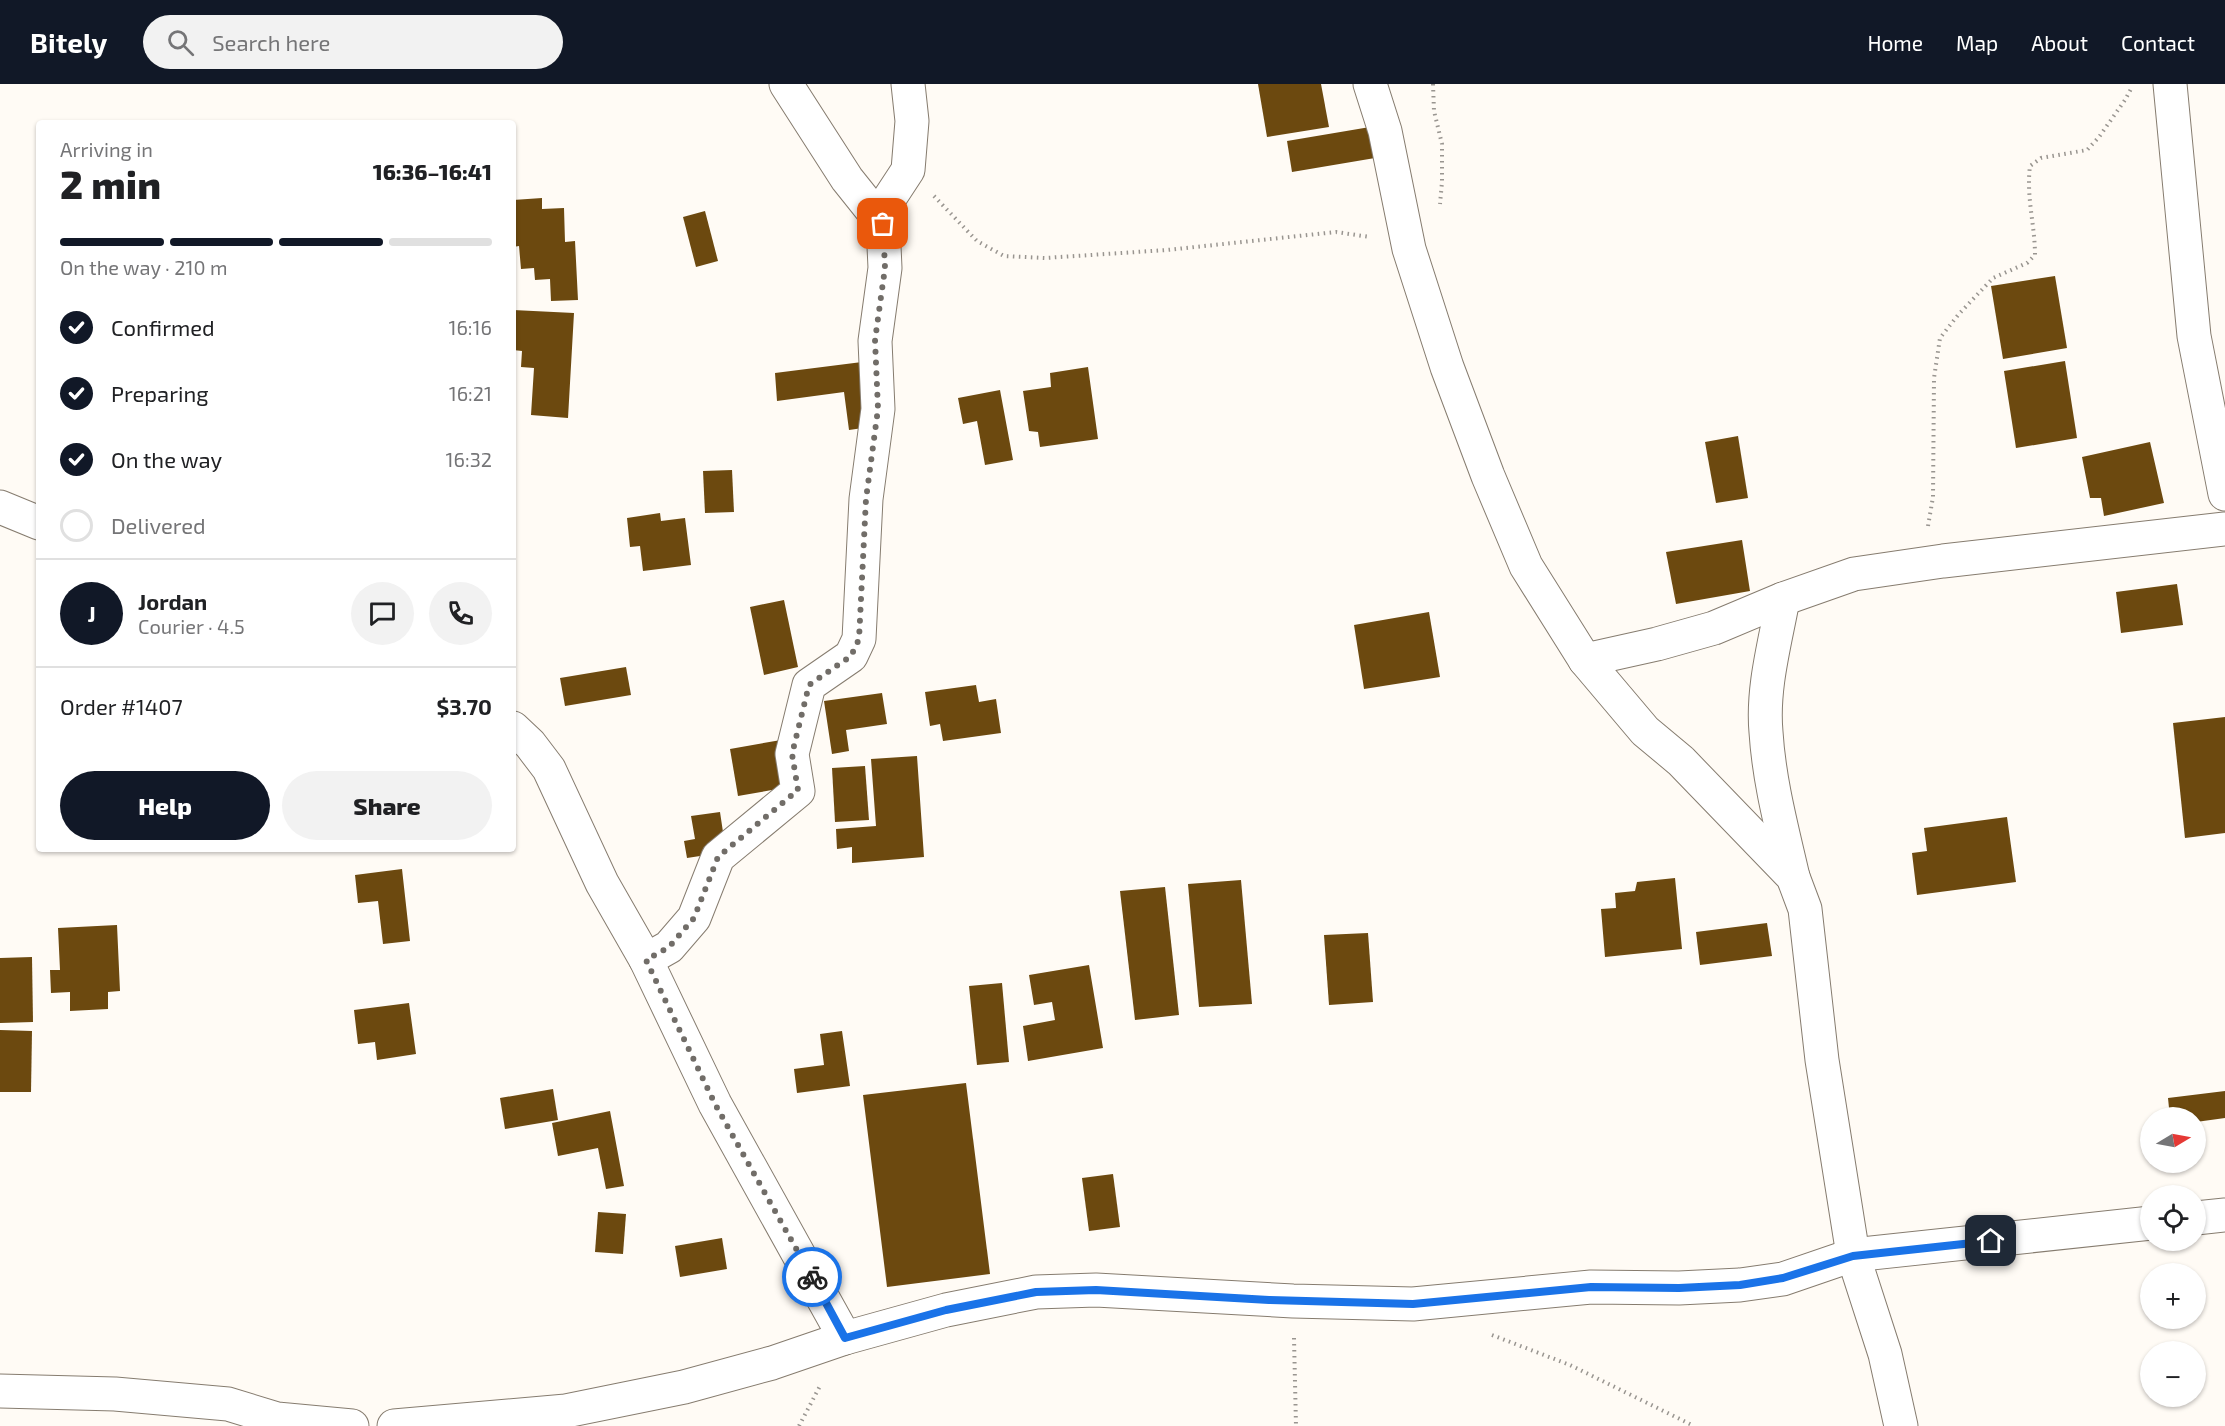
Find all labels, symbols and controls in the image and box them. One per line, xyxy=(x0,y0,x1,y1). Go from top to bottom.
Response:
search box xyxy=(143,15,563,69)
text: Bitely xyxy=(30,25,107,59)
icon: search xyxy=(164,26,197,59)
text: Search here xyxy=(212,29,330,55)
text: Home xyxy=(1867,30,1923,55)
text: Map xyxy=(1956,30,1998,55)
text: About xyxy=(2031,30,2088,55)
text: Contact xyxy=(2121,30,2195,55)
text: Arriving in xyxy=(60,137,153,161)
text: 16:36–16:41 xyxy=(373,158,492,184)
text: 2 min xyxy=(60,160,161,207)
pin xyxy=(857,198,908,249)
icon: bag xyxy=(866,207,899,240)
text: On the way · 210 m xyxy=(60,255,228,279)
icon: check xyxy=(60,311,93,344)
text: Confirmed xyxy=(111,314,215,340)
text: 16:16 xyxy=(448,315,492,339)
icon: check xyxy=(60,377,93,410)
text: Preparing xyxy=(111,380,209,406)
text: 16:21 xyxy=(449,381,492,405)
icon: check xyxy=(60,443,93,476)
text: On the way xyxy=(111,446,222,472)
text: 16:32 xyxy=(446,447,492,471)
text: Delivered xyxy=(111,512,206,538)
button: chat xyxy=(351,582,414,645)
button: phone xyxy=(429,582,492,645)
text: Jordan xyxy=(138,588,207,614)
text: J xyxy=(87,600,96,626)
text: Courier · 4.5 xyxy=(138,614,245,638)
text: Order #1407 xyxy=(60,693,183,719)
text: $3.70 xyxy=(437,693,492,719)
button: Help xyxy=(60,771,270,840)
button: Share xyxy=(282,771,492,840)
north arrow xyxy=(2140,1107,2206,1173)
map controls xyxy=(2140,1107,2206,1407)
button: locate xyxy=(2140,1185,2206,1251)
pin xyxy=(1965,1215,2016,1266)
icon: home xyxy=(1974,1224,2007,1257)
courier xyxy=(782,1247,842,1307)
icon: bike xyxy=(796,1261,829,1294)
button: + xyxy=(2140,1263,2206,1329)
button: − xyxy=(2140,1341,2206,1407)

